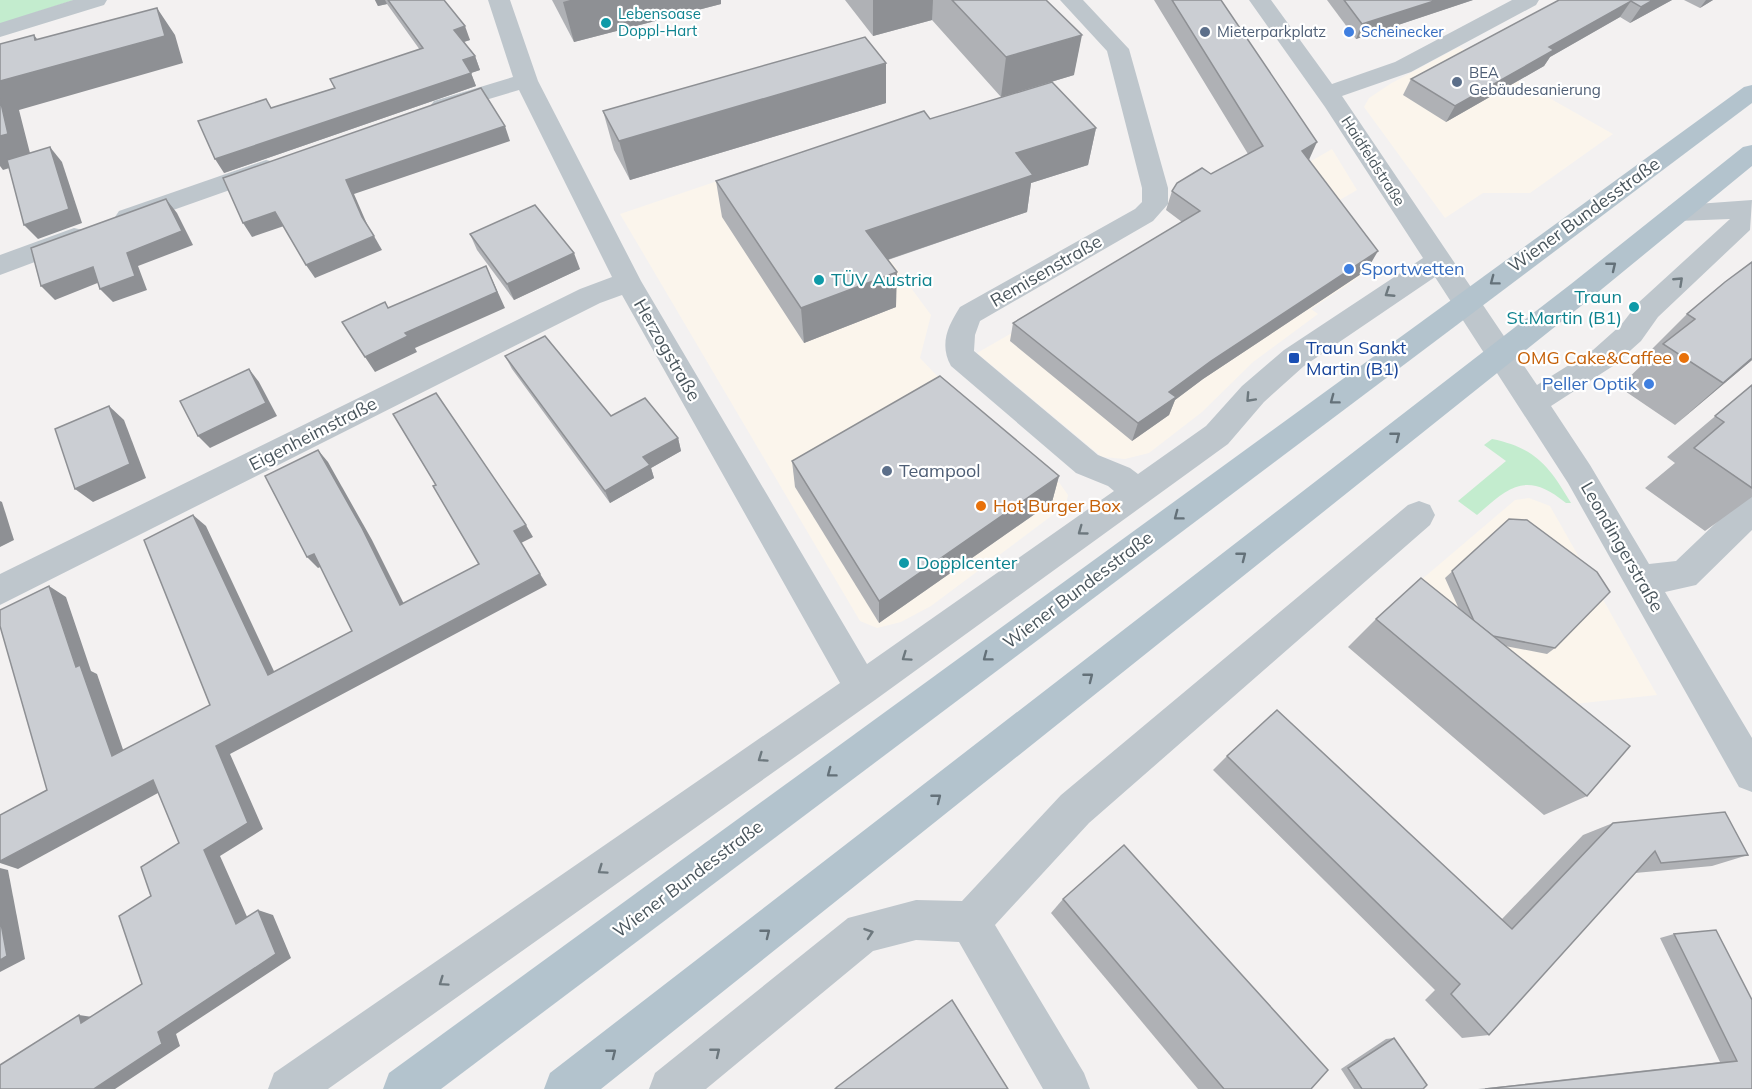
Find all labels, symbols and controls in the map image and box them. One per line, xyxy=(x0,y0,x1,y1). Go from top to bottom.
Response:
place label: Lebensoase Doppl-Hart xyxy=(618,4,701,40)
marker: Lebensoase Doppl-Hart xyxy=(599,16,613,30)
place label: Mieterparkplatz xyxy=(1217,22,1326,41)
place label: Scheinecker xyxy=(1361,22,1444,41)
marker: Mieterparkplatz xyxy=(1198,25,1212,39)
marker: Scheinecker xyxy=(1342,25,1356,39)
place label: BEA Gebäudesanierung xyxy=(1469,63,1601,99)
marker: BEA Gebäudesanierung xyxy=(1450,75,1464,89)
street label: Haidfeldstraße xyxy=(1337,112,1410,209)
street label: Wiener Bundesstraße xyxy=(1503,152,1664,277)
street label: Remisenstraße xyxy=(986,229,1106,312)
place label: Sportwetten xyxy=(1361,257,1465,280)
marker: Sportwetten xyxy=(1342,262,1356,276)
one-way arrow xyxy=(1605,263,1616,274)
place label: TÜV Austria xyxy=(831,268,933,291)
marker: TÜV Austria xyxy=(812,273,826,287)
one-way arrow xyxy=(1490,274,1501,285)
one-way arrow xyxy=(1672,277,1683,288)
place label: Traun St.Martin (B1) xyxy=(1507,285,1622,329)
one-way arrow xyxy=(1385,286,1396,297)
street label: Herzogstraße xyxy=(629,295,706,405)
marker: Traun St.Martin (B1) xyxy=(1627,300,1641,314)
place label: Traun Sankt Martin (B1) xyxy=(1306,336,1406,380)
place label: OMG Cake&Caffee xyxy=(1517,346,1672,369)
marker: Traun Sankt Martin (B1) xyxy=(1287,351,1301,365)
marker: OMG Cake&Caffee xyxy=(1677,351,1691,365)
place label: Peller Optik xyxy=(1542,372,1638,395)
marker: Peller Optik xyxy=(1642,377,1656,391)
one-way arrow xyxy=(1247,390,1258,401)
street label: Eigenheimstraße xyxy=(245,392,380,476)
one-way arrow xyxy=(1330,393,1341,404)
one-way arrow xyxy=(1389,432,1400,443)
place label: Teampool xyxy=(899,459,981,482)
marker: Teampool xyxy=(880,464,894,478)
street label: Leondingerstraße xyxy=(1576,477,1669,616)
place label: Hot Burger Box xyxy=(993,494,1121,517)
marker: Hot Burger Box xyxy=(974,499,988,513)
one-way arrow xyxy=(1173,509,1184,520)
one-way arrow xyxy=(1077,524,1088,535)
street label: Wiener Bundesstraße xyxy=(998,526,1157,654)
place label: Dopplcenter xyxy=(916,551,1018,574)
one-way arrow xyxy=(1236,553,1247,564)
marker: Dopplcenter xyxy=(897,556,911,570)
one-way arrow xyxy=(902,650,913,661)
one-way arrow xyxy=(983,650,994,661)
one-way arrow xyxy=(1083,674,1094,685)
one-way arrow xyxy=(758,751,769,762)
one-way arrow xyxy=(826,766,837,777)
one-way arrow xyxy=(930,795,941,806)
street label: Wiener Bundesstraße xyxy=(608,815,767,943)
one-way arrow xyxy=(598,863,609,874)
one-way arrow xyxy=(863,927,874,940)
one-way arrow xyxy=(759,929,770,940)
one-way arrow xyxy=(438,975,449,986)
one-way arrow xyxy=(605,1049,616,1060)
one-way arrow xyxy=(709,1049,720,1060)

